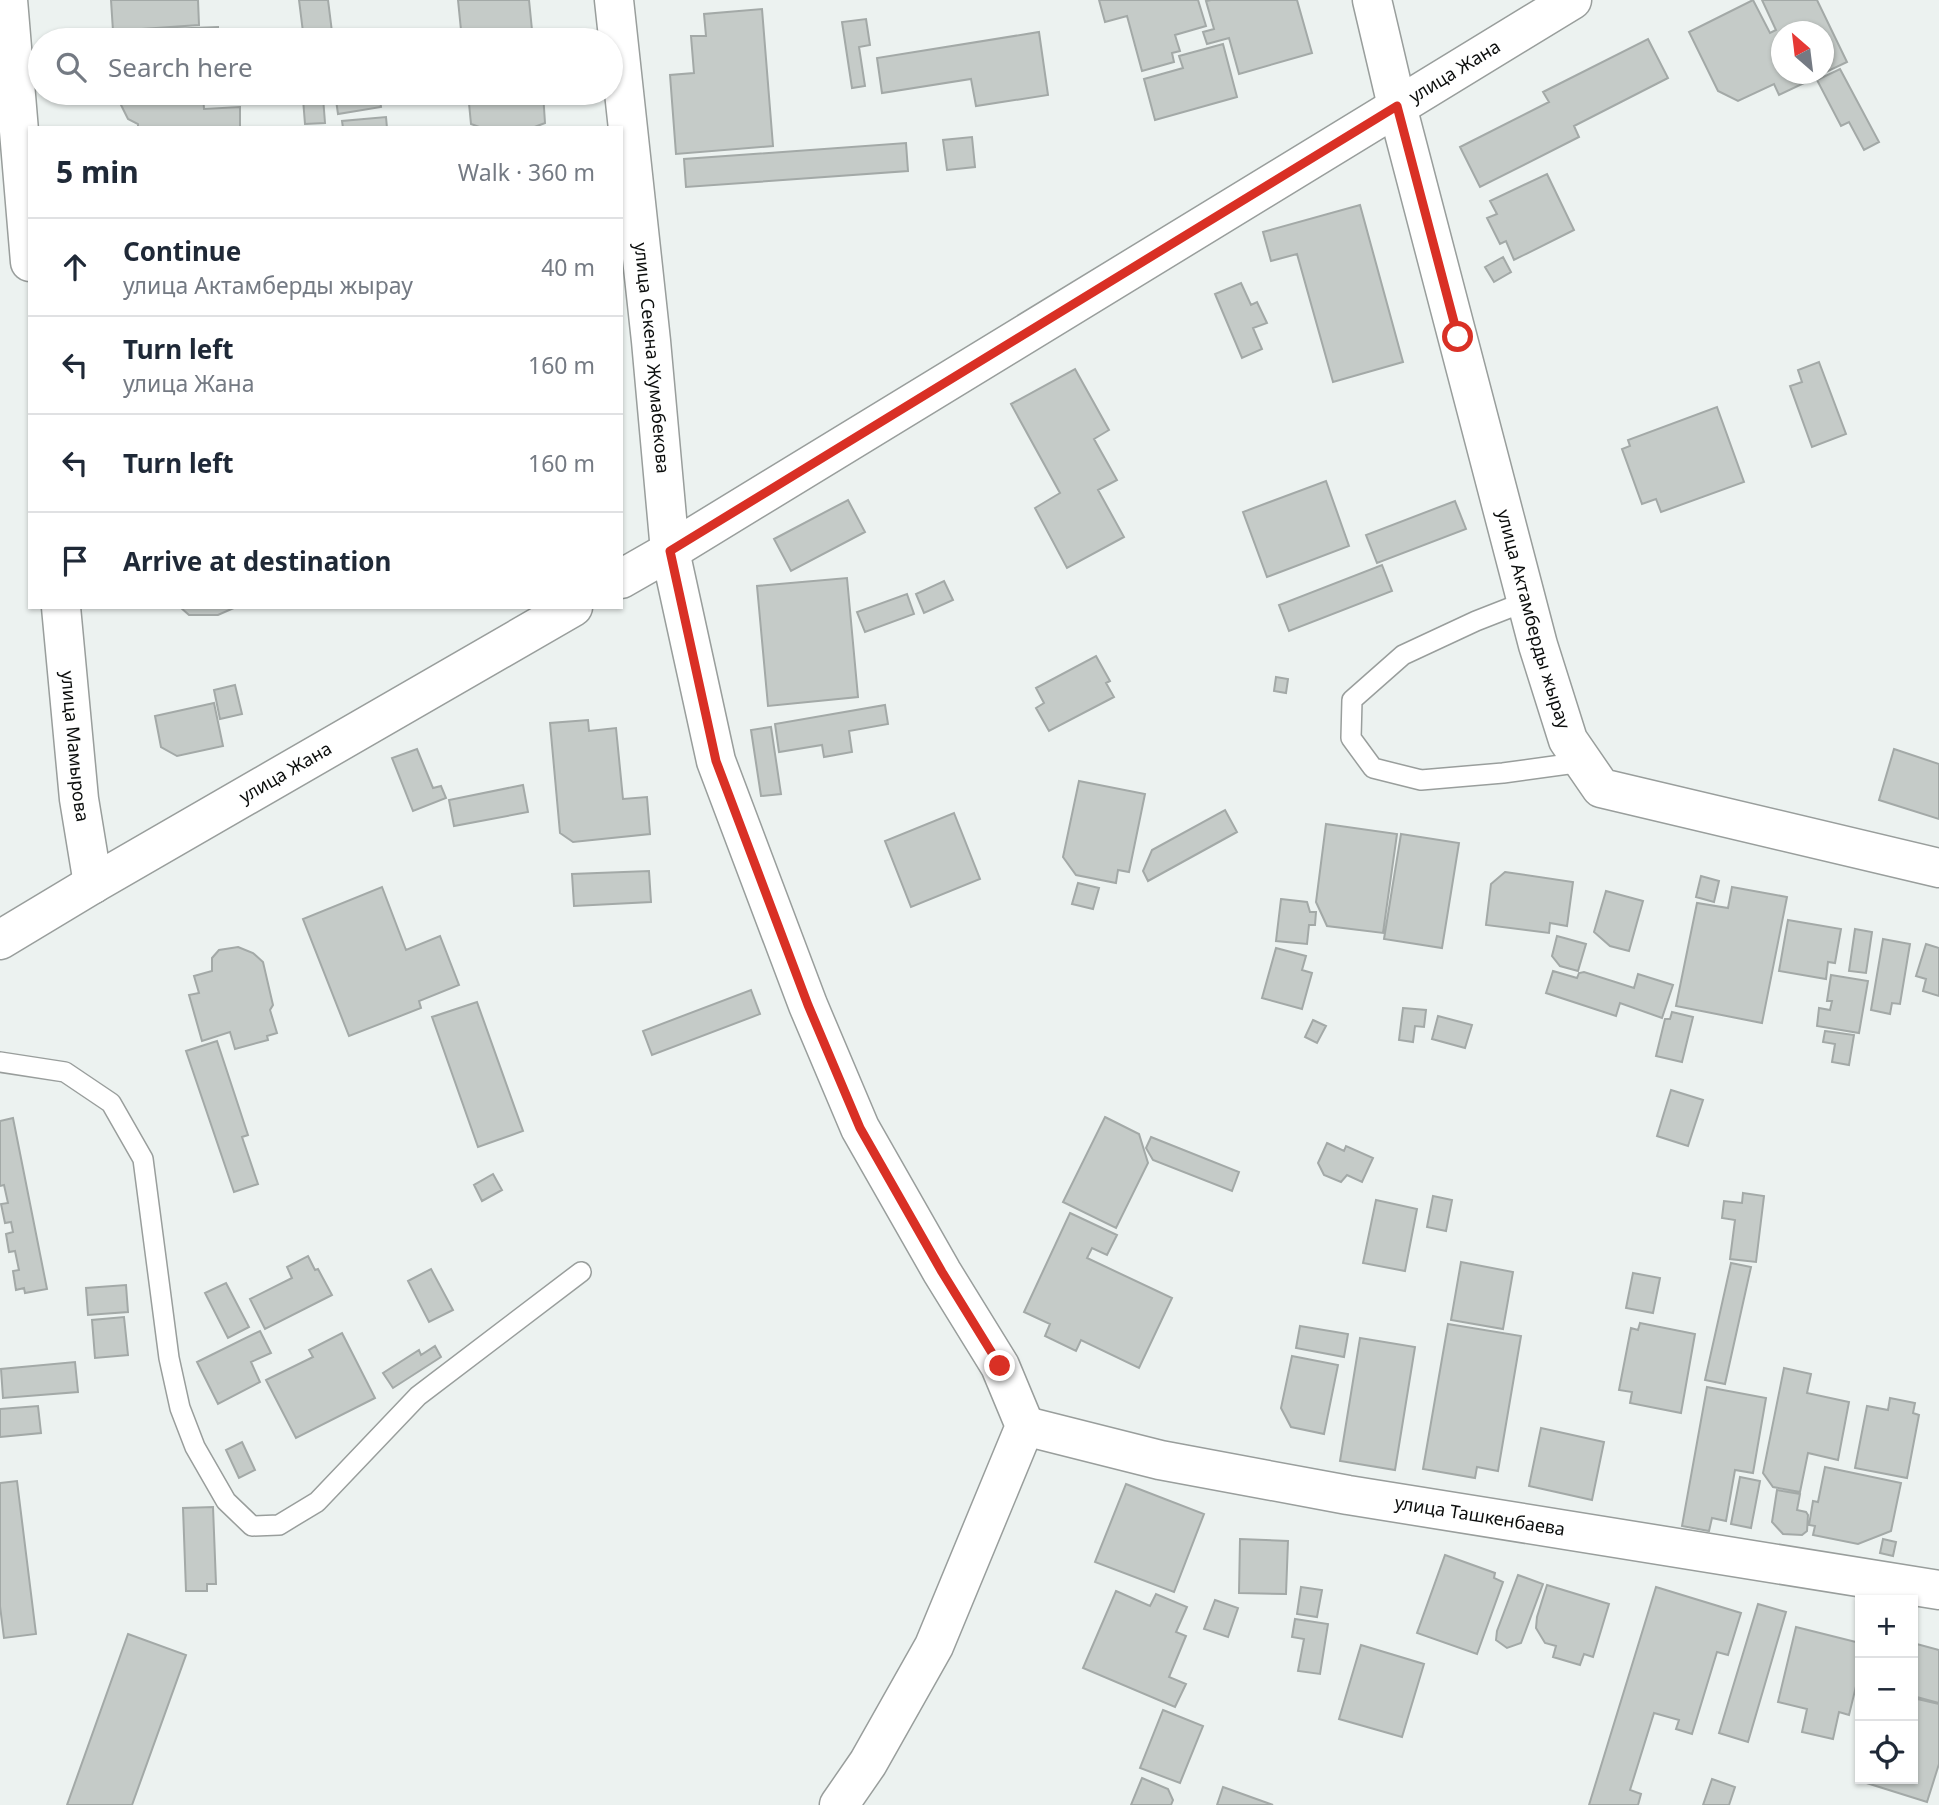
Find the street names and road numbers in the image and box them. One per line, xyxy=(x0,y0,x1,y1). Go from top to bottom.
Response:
street label: улица Жана xyxy=(1404,34,1504,108)
street label: улица Секена Жумабекова xyxy=(629,241,676,474)
street label: улица Актамберды жырау xyxy=(1492,507,1577,733)
street label: улица Мамырова xyxy=(56,670,96,823)
street label: улица Жана xyxy=(235,736,336,808)
street label: улица Ташкенбаева xyxy=(1393,1490,1567,1541)

